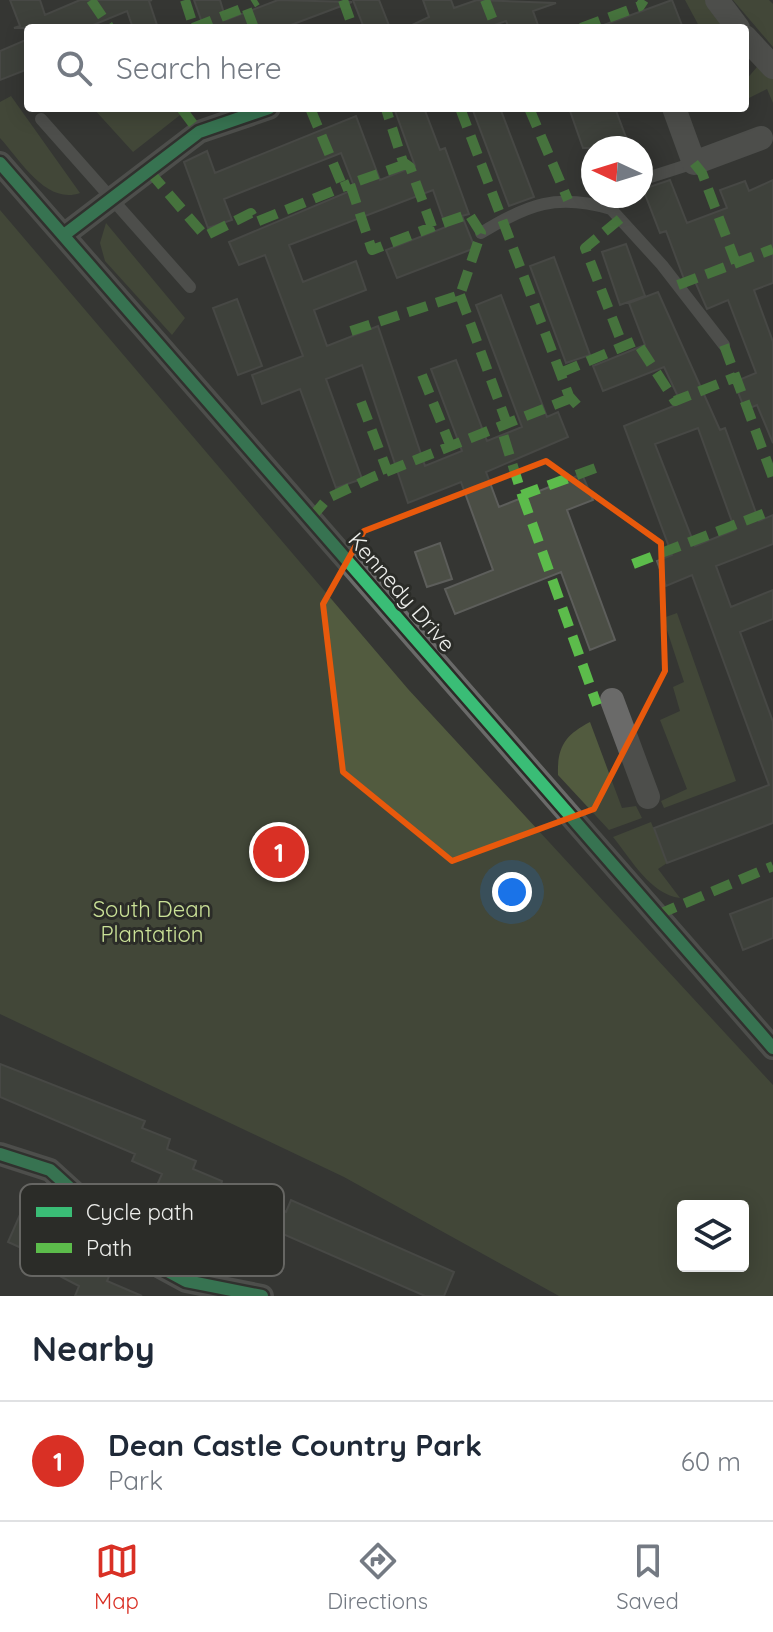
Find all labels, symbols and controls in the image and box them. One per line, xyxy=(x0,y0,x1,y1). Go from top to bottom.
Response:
search box xyxy=(24,24,749,112)
icon: search xyxy=(52,46,96,90)
text: Search here xyxy=(116,49,282,87)
north arrow xyxy=(581,136,653,208)
street label: Kennedy Drive xyxy=(342,526,462,658)
pin: 1 xyxy=(253,822,305,882)
your location xyxy=(492,872,532,912)
park label: South Dean Plantation xyxy=(93,895,211,948)
legend xyxy=(20,1184,284,1276)
text: Cycle path xyxy=(86,1198,194,1226)
map controls xyxy=(677,1200,749,1272)
button: layers xyxy=(677,1200,749,1272)
text: Path xyxy=(86,1234,132,1262)
text: Nearby xyxy=(32,1327,155,1370)
text: Dean Castle Country Park xyxy=(108,1426,482,1464)
text: 1 xyxy=(53,1445,63,1478)
text: 60 m xyxy=(681,1445,741,1478)
text: Park xyxy=(108,1464,163,1497)
tab: Map xyxy=(94,1539,139,1615)
tab: Directions xyxy=(327,1539,428,1615)
tab: Saved xyxy=(616,1539,679,1615)

